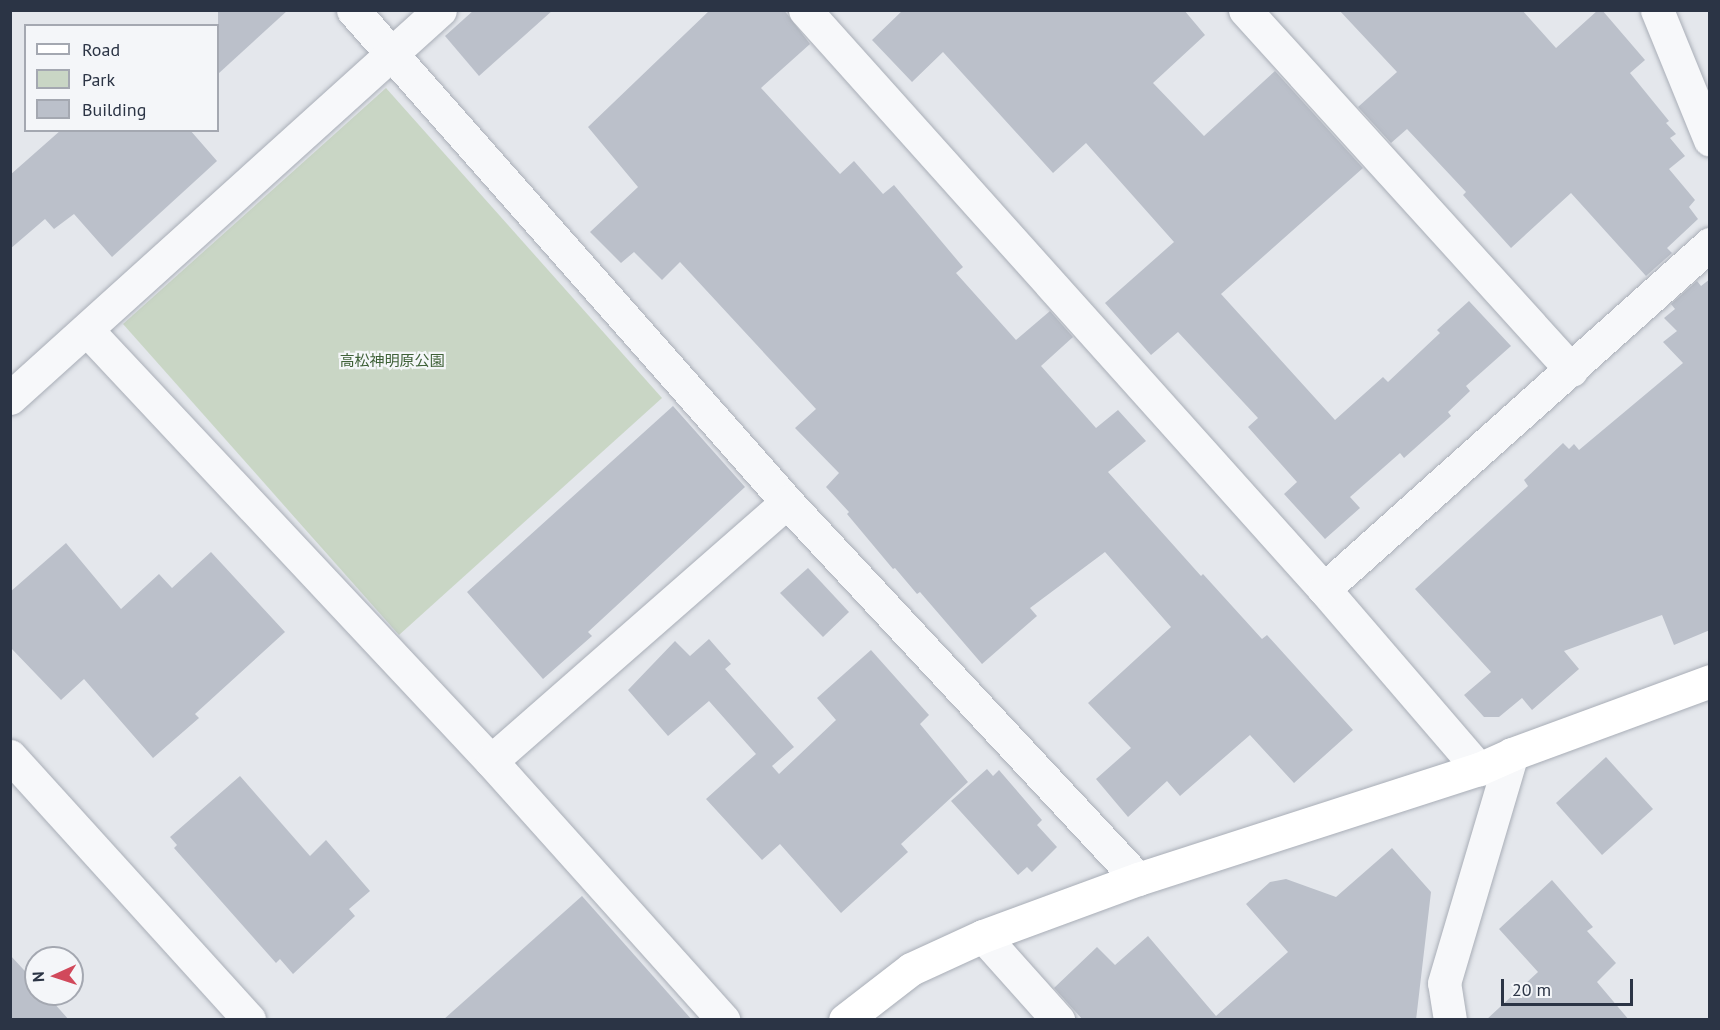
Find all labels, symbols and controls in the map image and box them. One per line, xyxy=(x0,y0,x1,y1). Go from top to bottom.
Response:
legend xyxy=(24,24,219,132)
text: Road xyxy=(82,38,120,61)
text: Park xyxy=(82,68,115,91)
text: Building xyxy=(82,98,146,121)
park label: 高松神明原公園 xyxy=(340,352,444,370)
north arrow xyxy=(24,946,84,1006)
scale bar xyxy=(1504,967,1636,1005)
text: N xyxy=(28,971,48,983)
text: 20 m xyxy=(1512,978,1551,1001)

